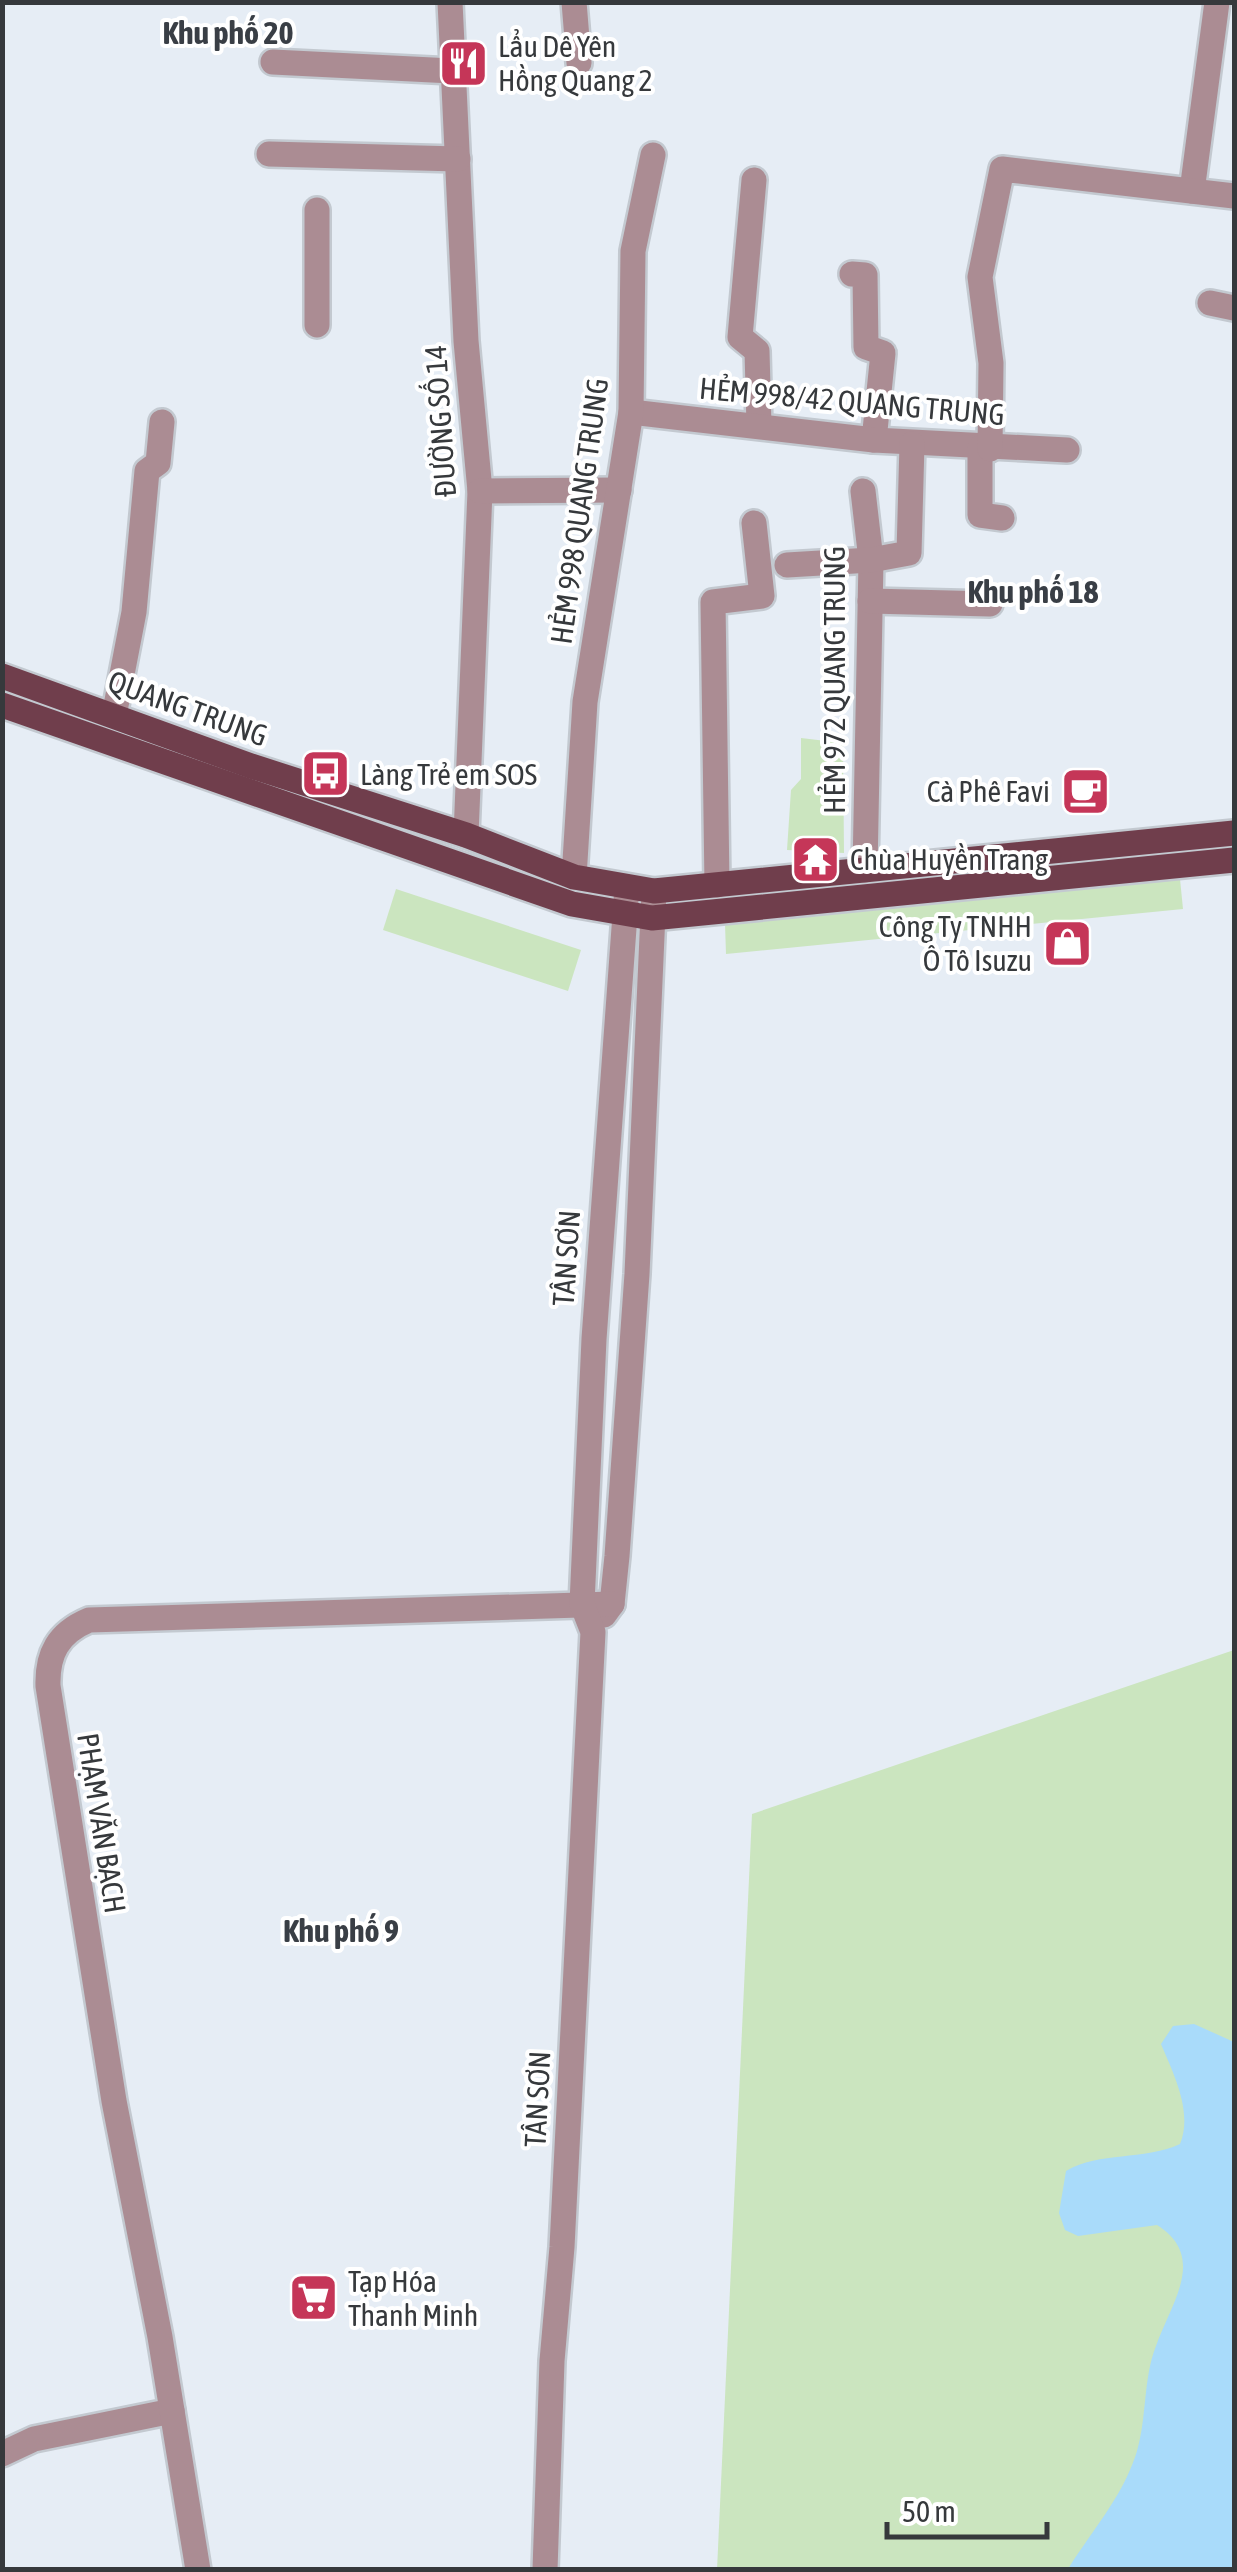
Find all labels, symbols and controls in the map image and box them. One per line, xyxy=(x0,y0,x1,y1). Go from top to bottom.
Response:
district label: Khu phố 20 xyxy=(162,14,294,51)
place label: Lẩu Dê Yên Hồng Quang 2 xyxy=(498,29,653,97)
restaurant icon: Lẩu Dê Yên Hồng Quang 2 xyxy=(437,37,489,89)
street label: ĐƯỜNG SỐ 14 xyxy=(415,344,462,498)
street label: HẺM 998/42 QUANG TRUNG xyxy=(698,371,1006,431)
street label: HẺM 998 QUANG TRUNG xyxy=(544,376,614,646)
street label: HẺM 972 QUANG TRUNG xyxy=(817,546,851,814)
district label: Khu phố 18 xyxy=(967,573,1099,610)
street label: QUANG TRUNG xyxy=(104,663,272,753)
bus stop icon: Làng Trẻ em SOS xyxy=(299,748,351,800)
place label: Làng Trẻ em SOS xyxy=(360,757,537,791)
cafe icon: Cà Phê Favi xyxy=(1059,765,1111,817)
place label: Cà Phê Favi xyxy=(927,774,1050,808)
temple icon: Chùa Huyền Trang xyxy=(789,833,841,885)
place label: Chùa Huyền Trang xyxy=(850,842,1048,876)
place label: Công Ty TNHH Ô Tô Isuzu xyxy=(879,909,1032,977)
shop icon: Công Ty TNHH Ô Tô Isuzu xyxy=(1041,917,1093,969)
street label: TÂN SƠN xyxy=(546,1209,586,1307)
street label: PHẠM VĂN BẠCH xyxy=(71,1731,133,1915)
district label: Khu phố 9 xyxy=(283,1912,399,1949)
street label: TÂN SƠN xyxy=(518,2050,556,2148)
place label: Tạp Hóa Thanh Minh xyxy=(348,2264,478,2332)
supermarket icon: Tạp Hóa Thanh Minh xyxy=(287,2272,339,2324)
scale bar xyxy=(887,2477,1047,2539)
text: 50 m xyxy=(902,2494,956,2528)

